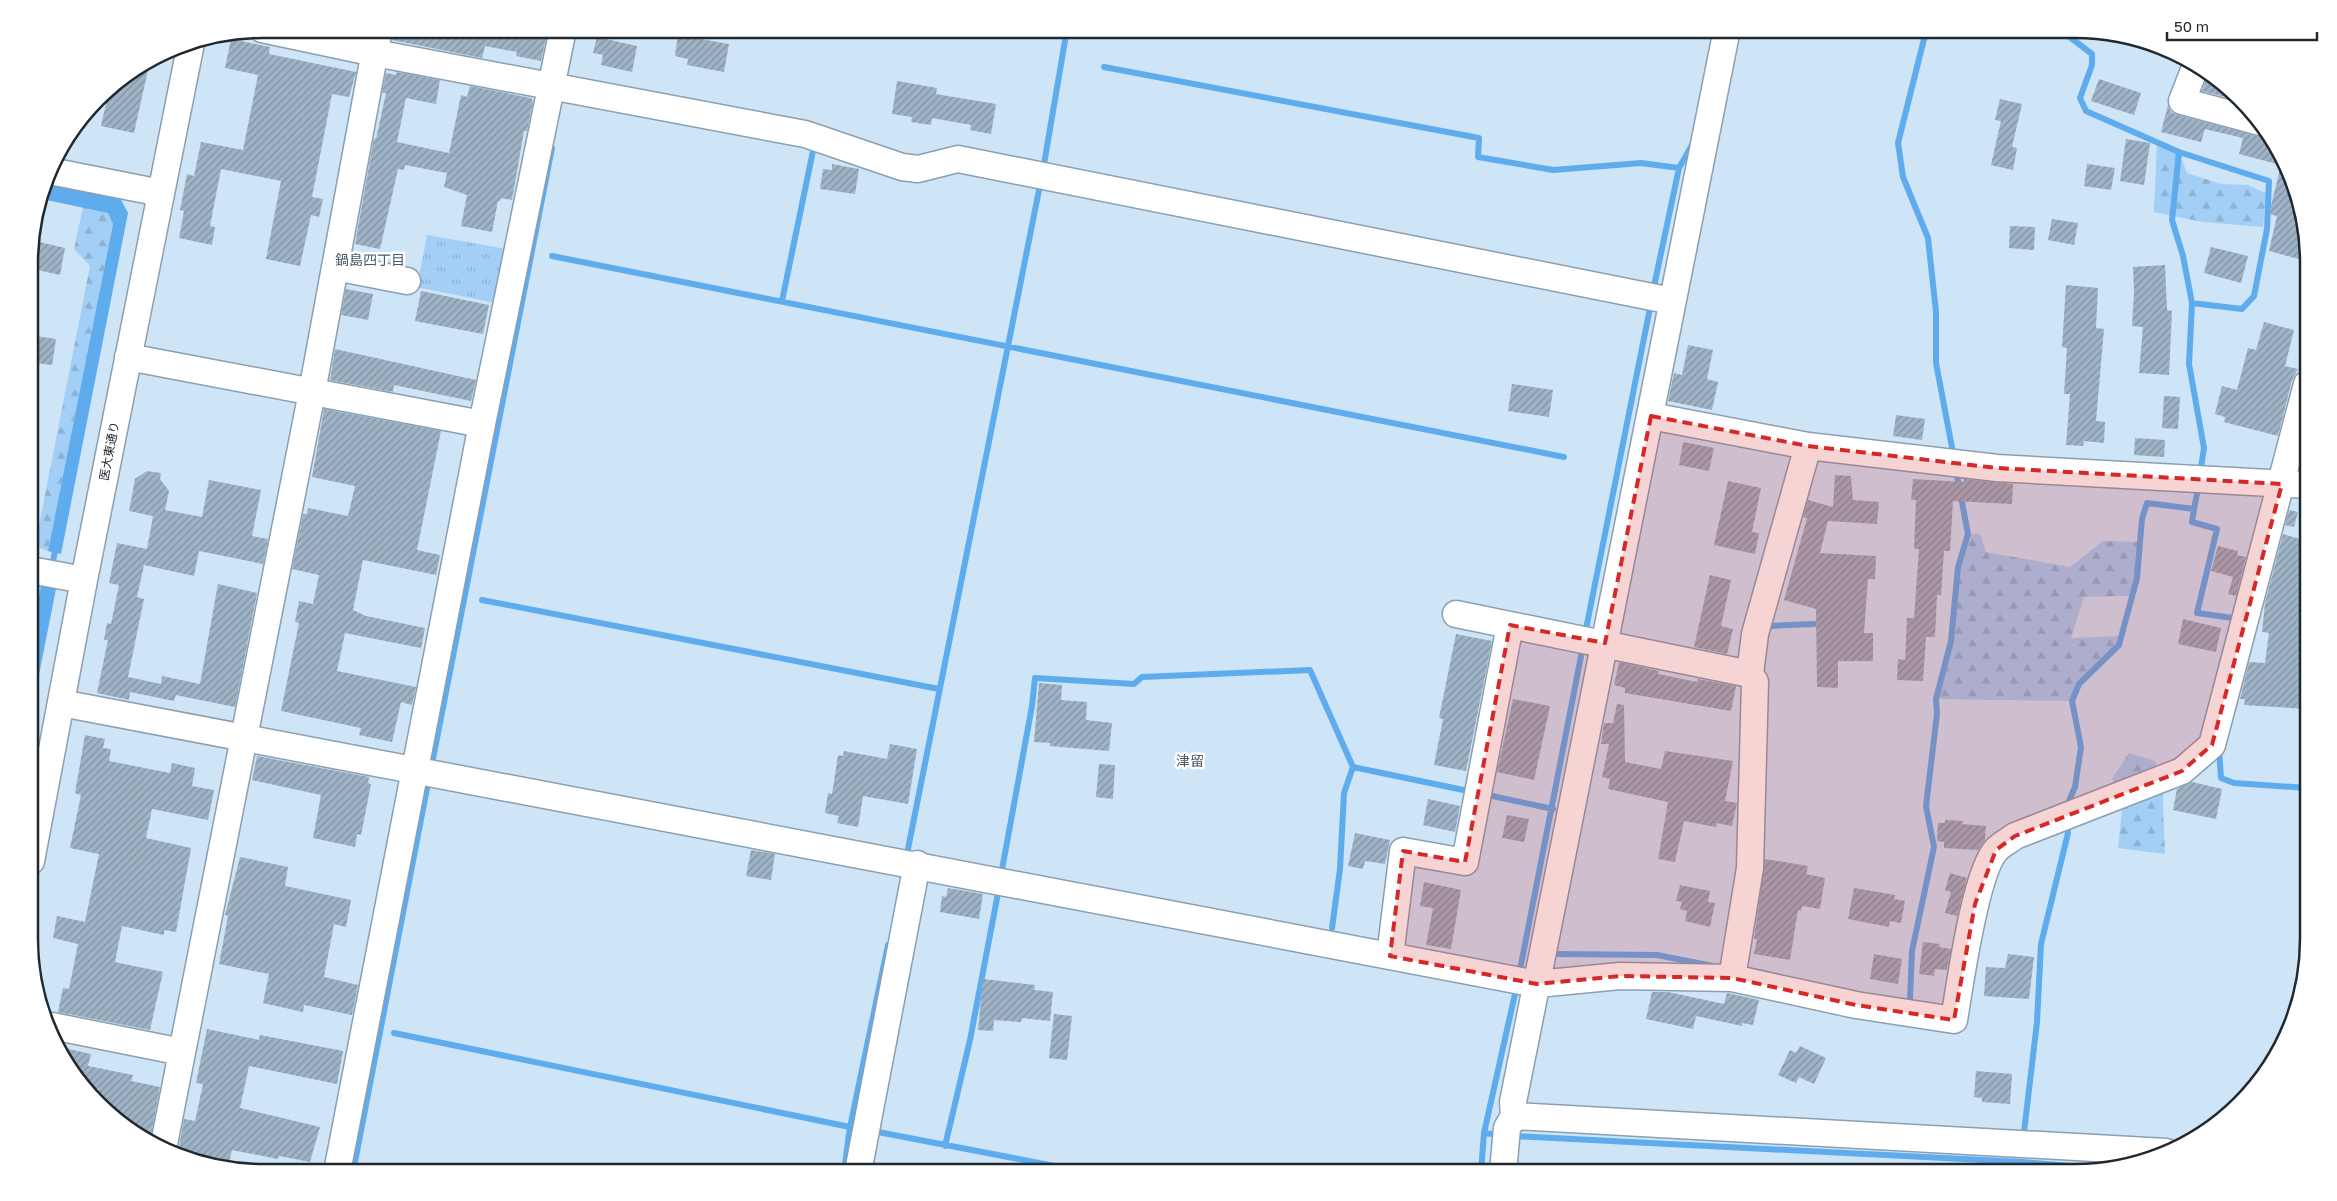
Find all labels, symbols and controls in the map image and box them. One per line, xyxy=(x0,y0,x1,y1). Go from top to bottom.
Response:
scale bar xyxy=(2167,10,2317,42)
text: 50 m xyxy=(2174,17,2209,35)
district label: 鍋島四丁目 xyxy=(335,251,405,268)
street label: 医大東通り xyxy=(96,420,122,482)
district label: 津留 xyxy=(1176,752,1204,769)

